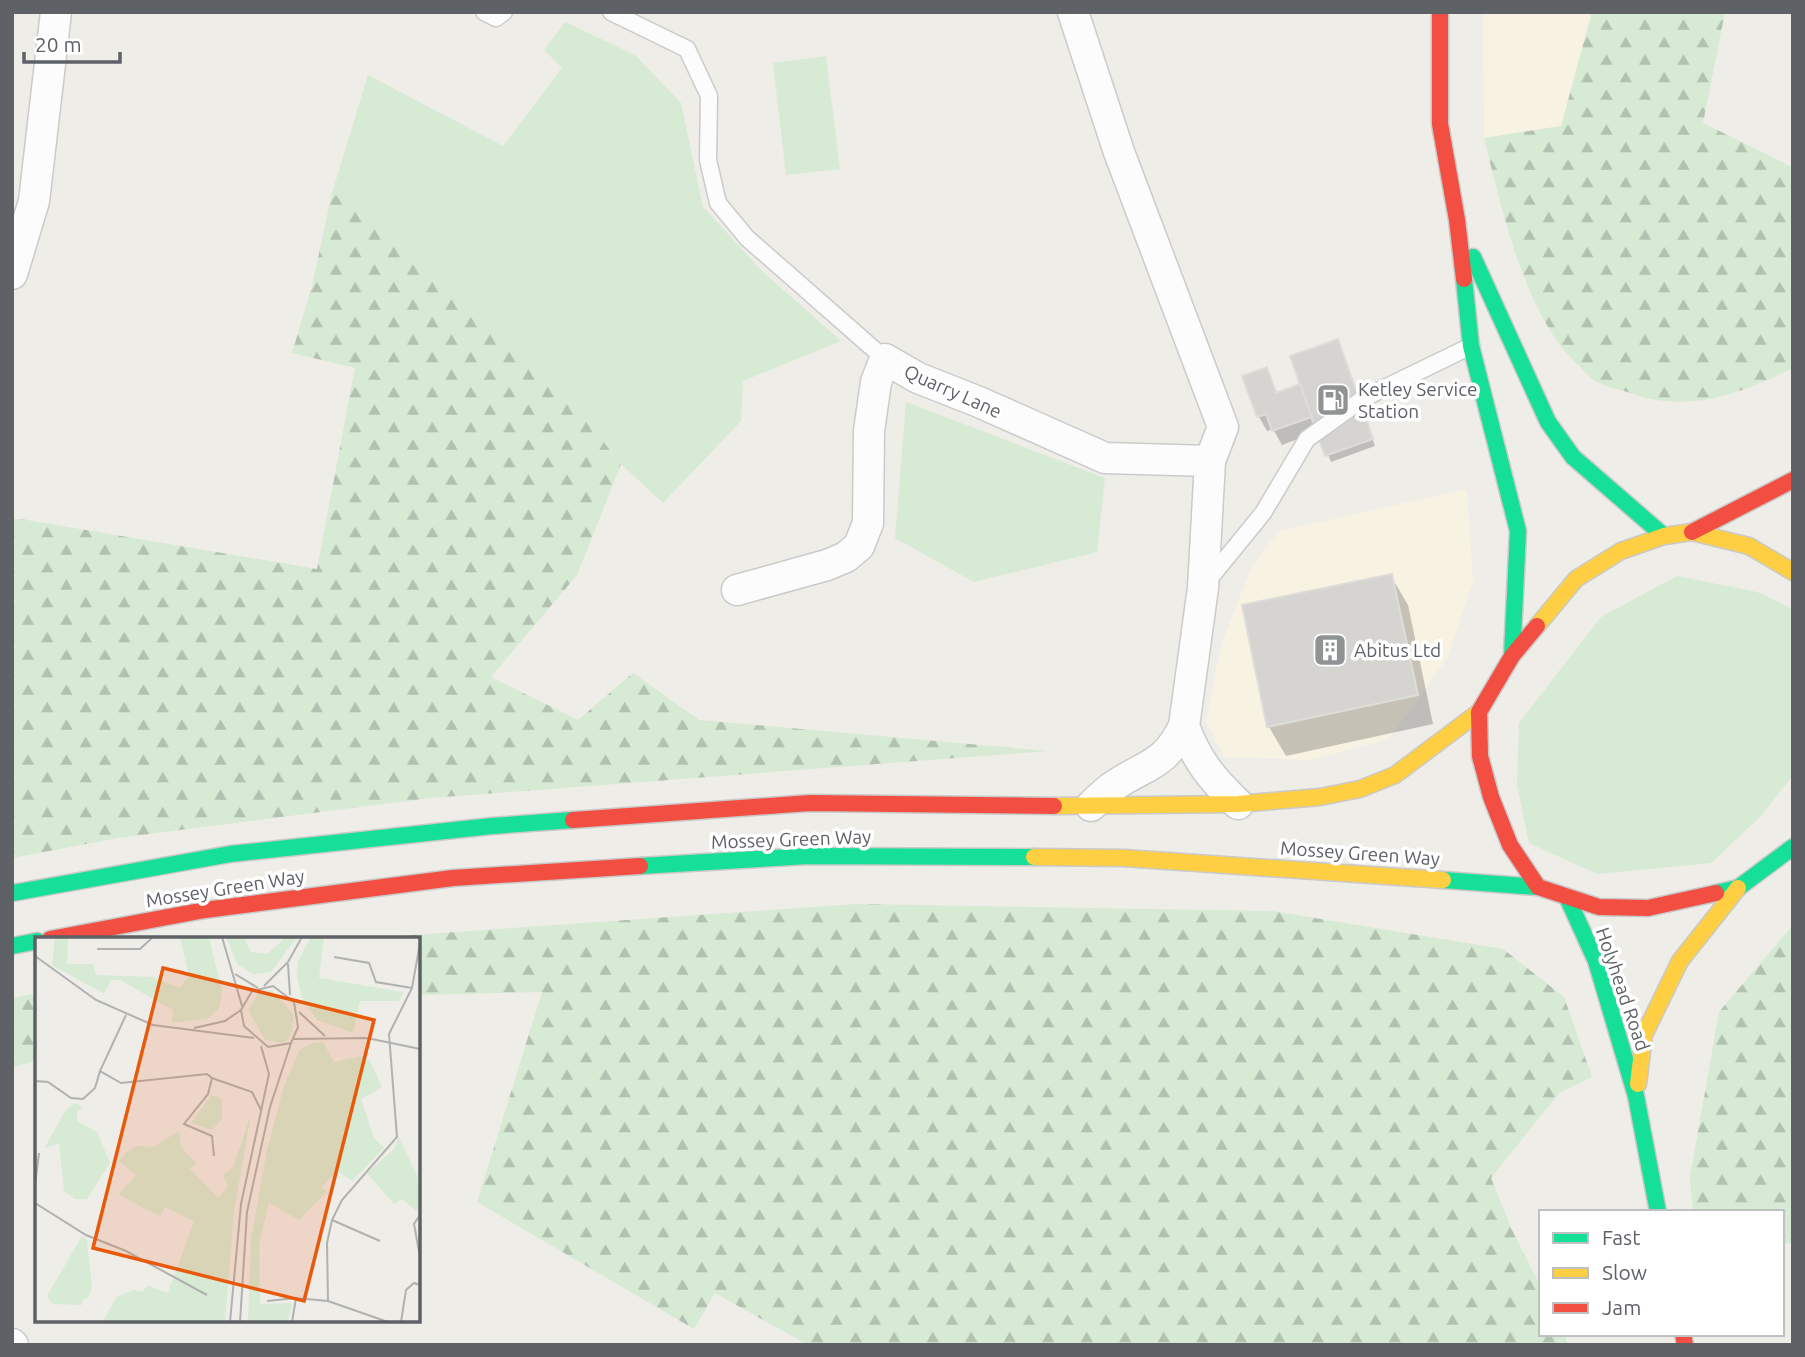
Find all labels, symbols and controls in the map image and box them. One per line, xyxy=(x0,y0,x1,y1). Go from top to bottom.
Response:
scale bar xyxy=(24,21,121,65)
text: 20 m xyxy=(35,32,82,56)
street label: Quarry Lane xyxy=(901,360,1005,422)
place label: Ketley Service Station xyxy=(1358,378,1477,422)
fuel station icon: Ketley Service Station xyxy=(1314,381,1352,419)
building icon: Abitus Ltd xyxy=(1311,631,1349,669)
place label: Abitus Ltd xyxy=(1354,639,1441,661)
street label: Mossey Green Way xyxy=(711,825,871,853)
street label: Mossey Green Way xyxy=(1279,836,1441,870)
street label: Mossey Green Way xyxy=(144,865,306,911)
street label: Holyhead Road xyxy=(1592,925,1654,1053)
inset map xyxy=(35,937,420,1322)
legend xyxy=(1539,1210,1784,1336)
text: Fast xyxy=(1602,1225,1640,1249)
text: Slow xyxy=(1602,1260,1647,1284)
text: Jam xyxy=(1602,1295,1641,1319)

